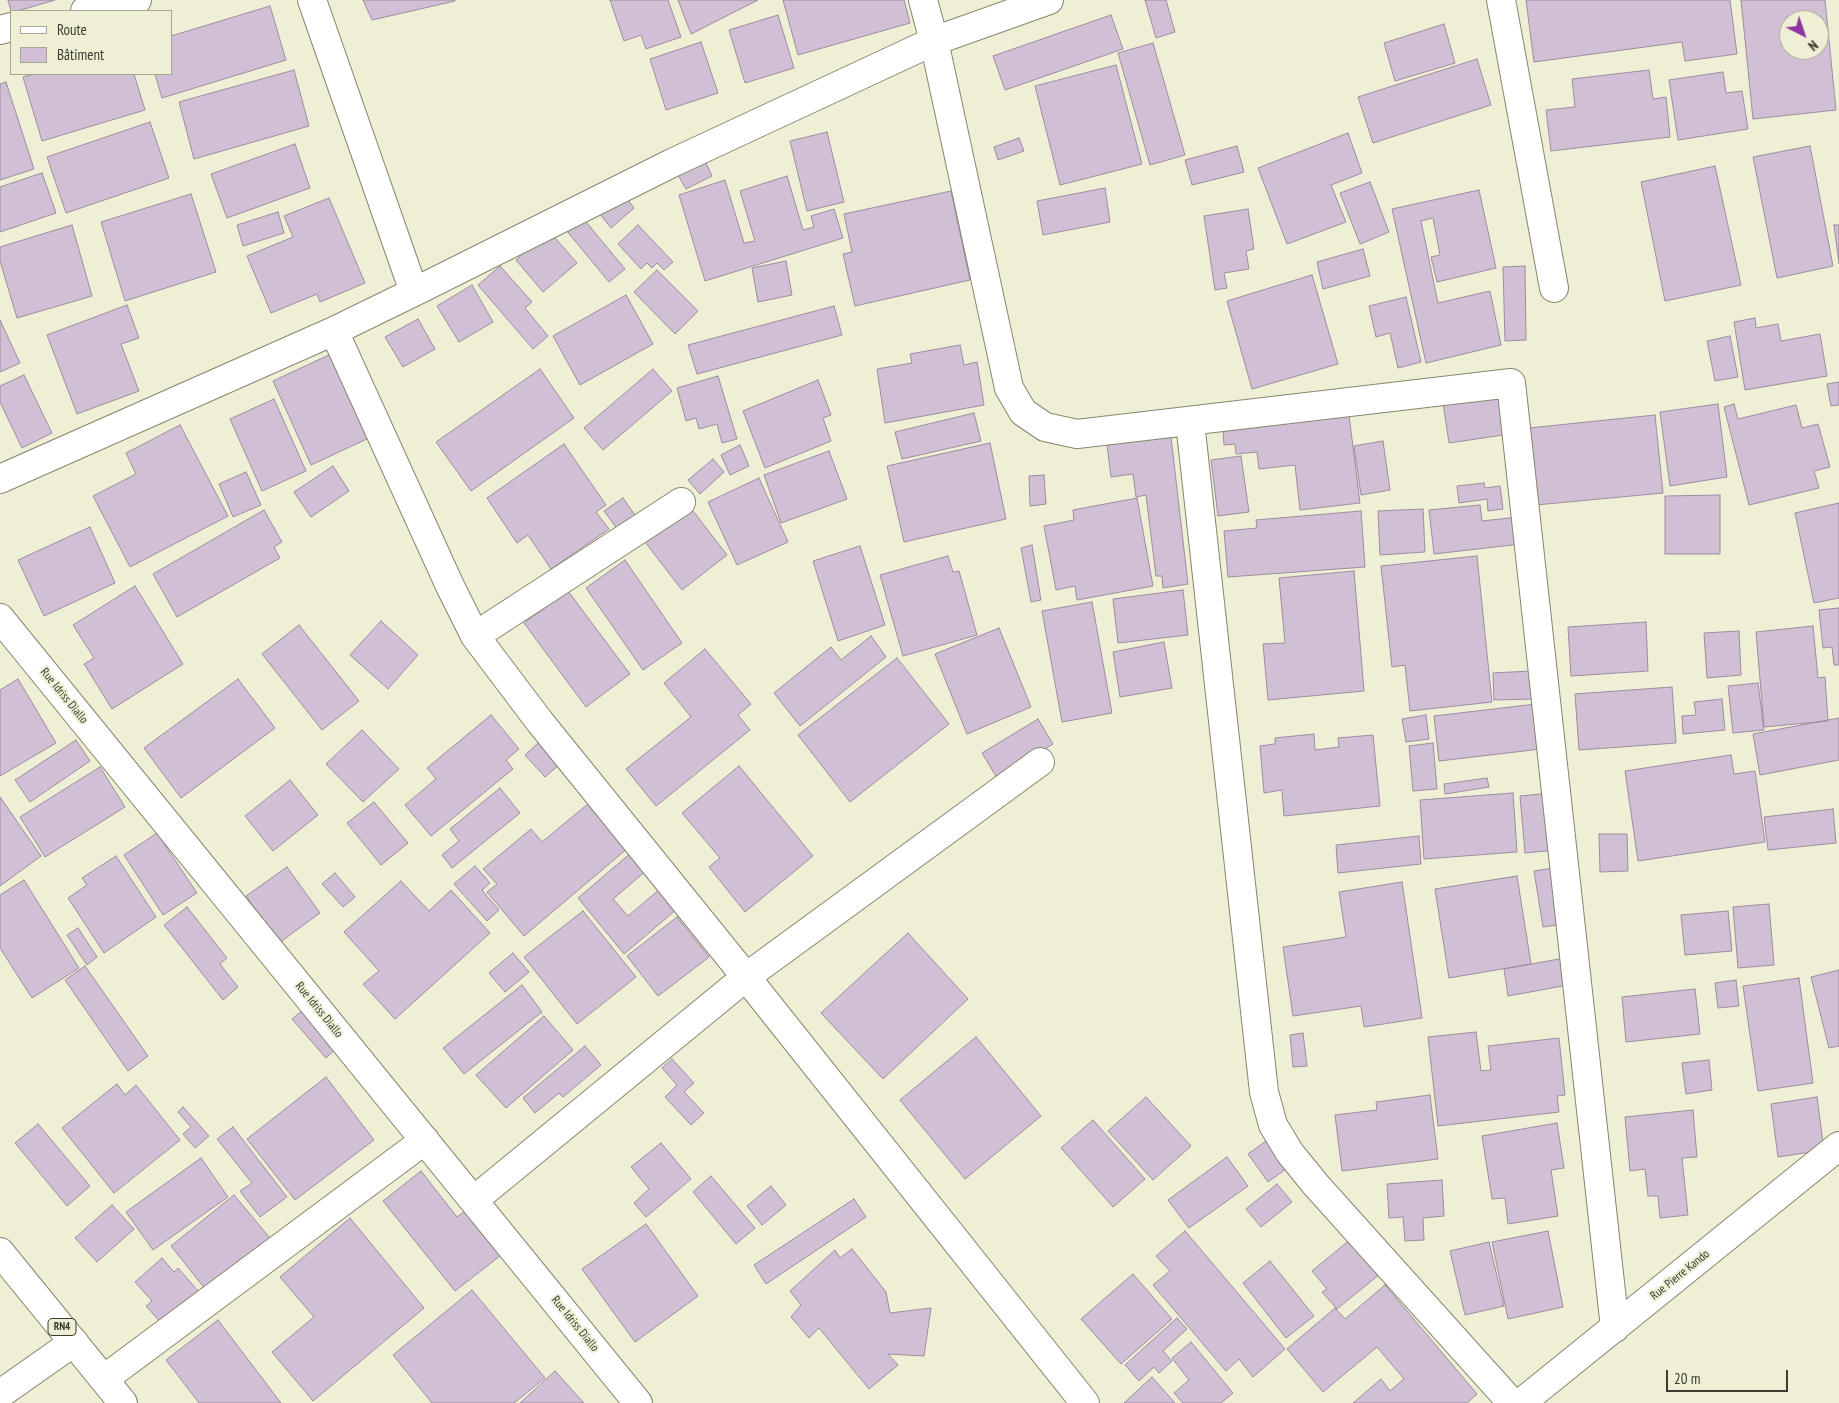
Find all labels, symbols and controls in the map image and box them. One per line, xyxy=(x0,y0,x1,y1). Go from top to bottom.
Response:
legend xyxy=(10,10,172,75)
north arrow xyxy=(1779,10,1829,60)
text: Route xyxy=(57,20,87,39)
text: N xyxy=(1804,36,1822,55)
text: Bâtiment xyxy=(57,45,104,64)
street label: Rue Idriss Diallo xyxy=(37,665,91,727)
street label: Rue Idriss Diallo xyxy=(292,979,346,1041)
street label: Rue Pierre Kando xyxy=(1648,1247,1712,1303)
street label: Rue Idriss Diallo xyxy=(548,1293,602,1355)
road number: RN4 xyxy=(48,1318,76,1335)
scale bar xyxy=(1669,1360,1792,1392)
text: 20 m xyxy=(1674,1369,1700,1388)

